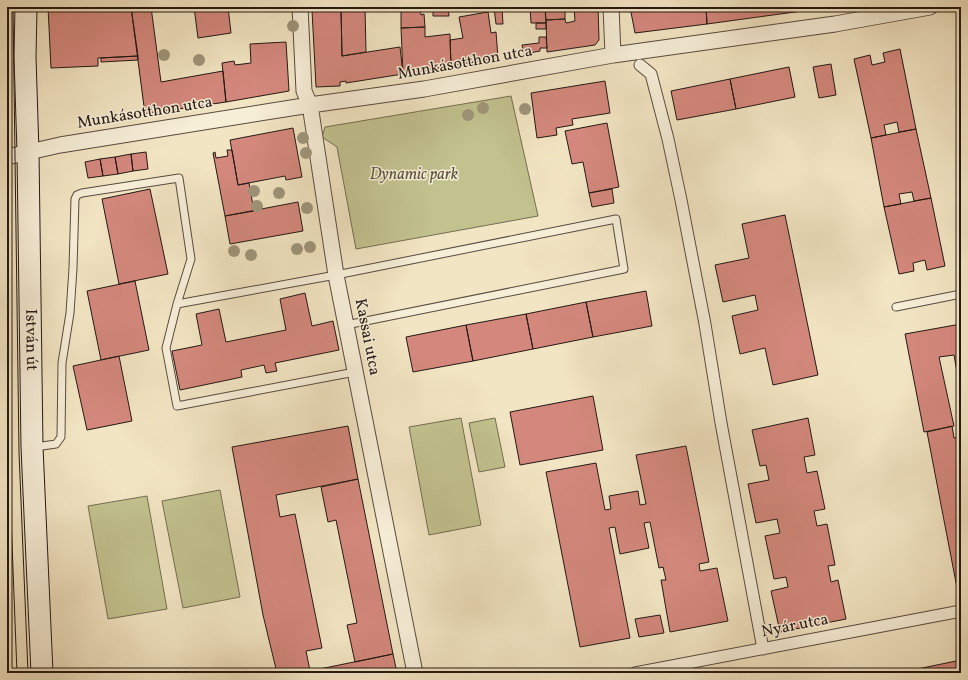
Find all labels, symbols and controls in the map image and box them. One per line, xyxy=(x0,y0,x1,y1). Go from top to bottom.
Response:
street label: Munkásotthon utca xyxy=(396,40,534,86)
street label: Munkásotthon utca xyxy=(76,91,214,135)
park label: Dynamic park xyxy=(370,164,459,186)
street label: Kassai utca xyxy=(349,297,385,377)
street label: István út xyxy=(19,309,42,371)
street label: Nyár utca xyxy=(760,609,830,643)

